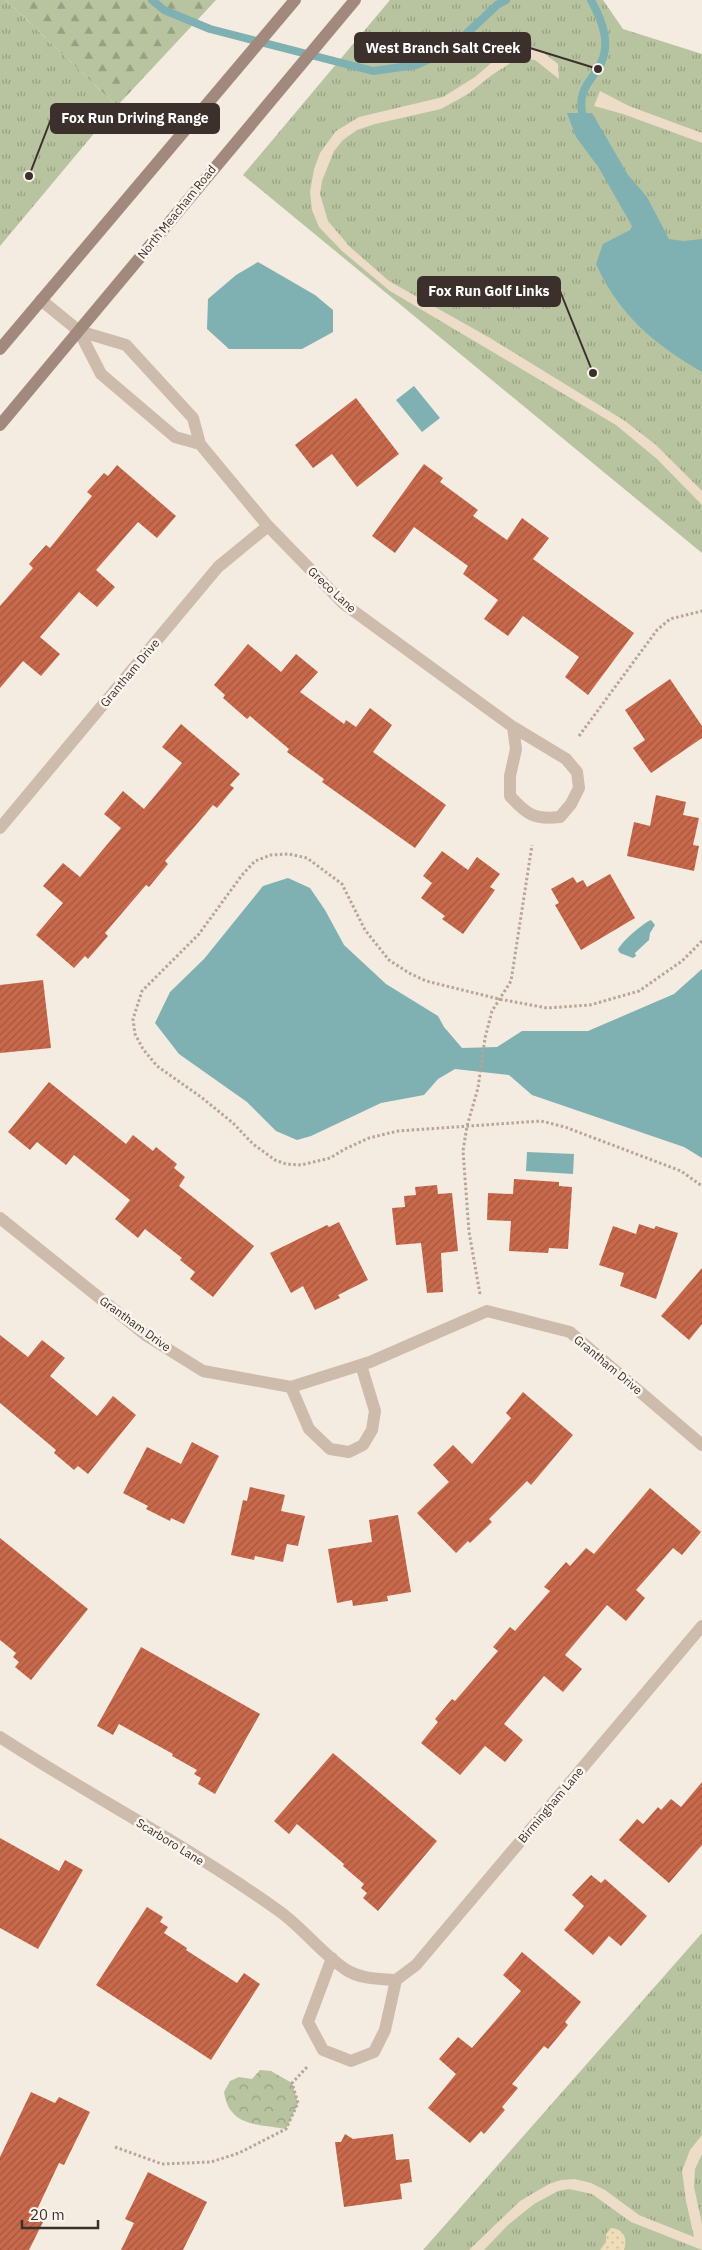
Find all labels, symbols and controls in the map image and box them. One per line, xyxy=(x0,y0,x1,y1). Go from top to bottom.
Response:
callout: West Branch Salt Creek xyxy=(355,33,530,62)
text: West Branch Salt Creek xyxy=(366,39,521,57)
callout: Fox Run Driving Range xyxy=(51,104,219,133)
text: Fox Run Driving Range xyxy=(61,109,209,127)
street label: North Meacham Road xyxy=(134,162,219,262)
callout: Fox Run Golf Links xyxy=(418,277,560,306)
text: Fox Run Golf Links xyxy=(428,282,550,300)
street label: Greco Lane xyxy=(305,563,360,616)
street label: Grantham Drive xyxy=(97,635,163,710)
street label: Grantham Drive xyxy=(97,1293,174,1355)
street label: Grantham Drive xyxy=(571,1332,646,1398)
street label: Birmingham Lane xyxy=(515,1763,587,1846)
street label: Scarboro Lane xyxy=(134,1815,207,1869)
scale bar xyxy=(22,2198,99,2230)
text: 20 m xyxy=(30,2205,65,2224)

